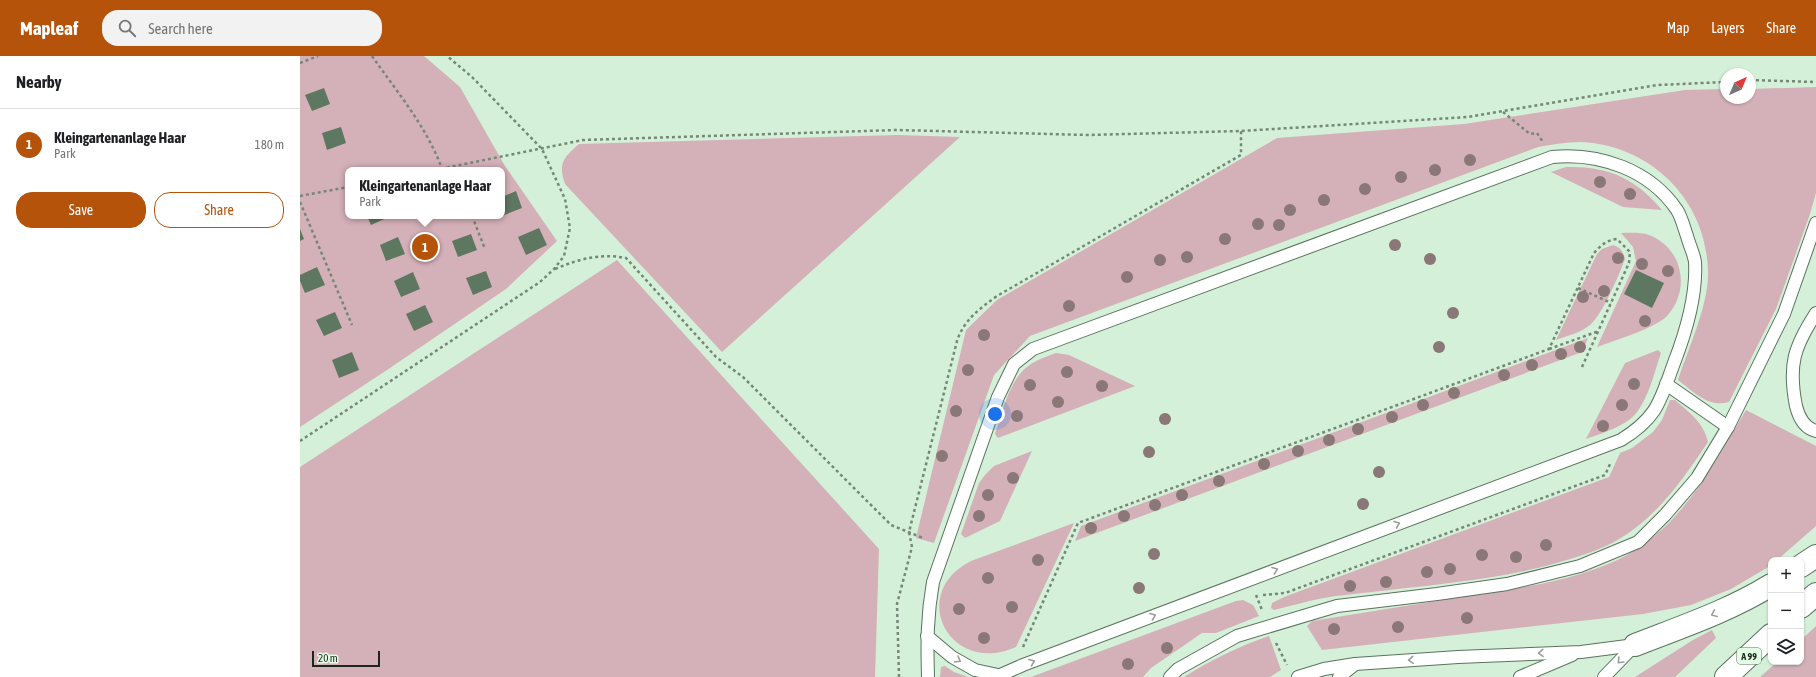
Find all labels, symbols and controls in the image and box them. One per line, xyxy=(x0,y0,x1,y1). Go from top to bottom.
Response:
search box xyxy=(102,10,382,46)
text: Mapleaf xyxy=(20,17,78,39)
icon: search xyxy=(116,17,138,39)
text: Search here xyxy=(148,20,213,37)
text: Map xyxy=(1667,20,1689,36)
text: Layers xyxy=(1711,20,1744,36)
text: Share xyxy=(1766,20,1796,36)
north arrow xyxy=(1720,68,1756,104)
text: Nearby xyxy=(16,72,62,92)
text: Kleingartenanlage Haar xyxy=(54,129,186,146)
text: 1 xyxy=(26,137,32,152)
text: 180 m xyxy=(255,137,284,152)
text: Park xyxy=(54,146,76,161)
popup xyxy=(345,167,505,219)
text: Kleingartenanlage Haar xyxy=(359,177,491,194)
button: Save xyxy=(16,192,146,228)
button: Share xyxy=(154,192,284,228)
text: Park xyxy=(359,194,381,209)
pin: 1 xyxy=(412,232,438,262)
your location xyxy=(985,404,1005,424)
one-way arrow xyxy=(1393,521,1400,529)
map controls xyxy=(1768,557,1804,665)
button: + xyxy=(1768,557,1804,593)
one-way arrow xyxy=(1271,567,1278,575)
button: − xyxy=(1768,593,1804,629)
one-way arrow xyxy=(1710,609,1718,617)
one-way arrow xyxy=(1150,612,1157,620)
button: layers xyxy=(1768,629,1804,665)
road number: A 99 xyxy=(1737,648,1761,664)
scale bar xyxy=(312,649,380,668)
one-way arrow xyxy=(1538,649,1544,658)
text: 20 m xyxy=(318,652,338,664)
one-way arrow xyxy=(954,655,961,662)
one-way arrow xyxy=(1408,656,1414,665)
one-way arrow xyxy=(1617,656,1624,664)
one-way arrow xyxy=(1028,658,1035,666)

